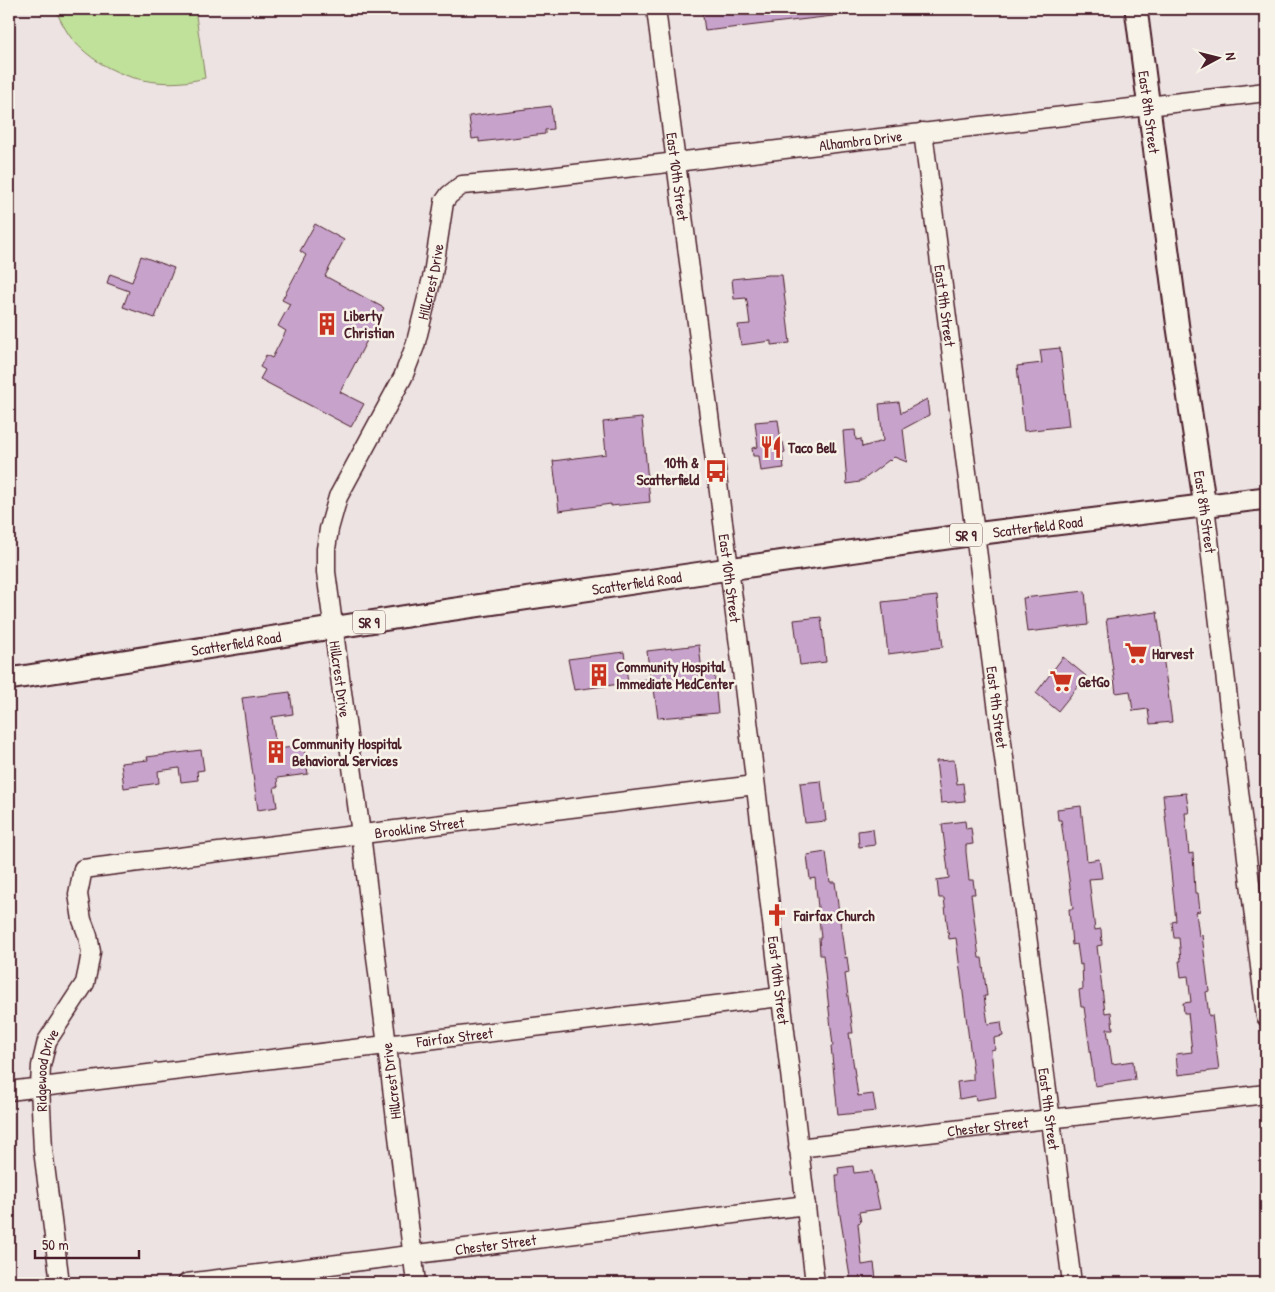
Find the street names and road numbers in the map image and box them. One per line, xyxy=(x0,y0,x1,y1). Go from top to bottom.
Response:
street label: East 8th Street xyxy=(1134,69,1166,156)
street label: Alhambra Drive xyxy=(818,125,903,155)
street label: East 10th Street xyxy=(662,131,694,223)
street label: Hillcrest Drive xyxy=(411,242,448,322)
street label: East 9th Street xyxy=(930,263,961,349)
street label: East 8th Street xyxy=(1189,469,1221,555)
street label: Scatterfield Road xyxy=(991,510,1084,542)
road number: SR 9 xyxy=(950,524,982,546)
street label: East 10th Street xyxy=(714,533,747,625)
street label: Scatterfield Road xyxy=(590,566,683,599)
road number: SR 9 xyxy=(353,610,385,634)
street label: Scatterfield Road xyxy=(190,626,283,661)
street label: Hillcrest Drive xyxy=(324,639,356,719)
street label: East 9th Street xyxy=(982,665,1013,750)
street label: Brookline Street xyxy=(373,811,466,843)
street label: East 10th Street xyxy=(763,935,795,1027)
street label: Fairfax Street xyxy=(414,1021,495,1052)
street label: Ridgewood Drive xyxy=(29,1024,63,1112)
street label: Hillcrest Drive xyxy=(376,1041,406,1121)
street label: East 9th Street xyxy=(1034,1067,1065,1152)
street label: Chester Street xyxy=(946,1111,1030,1141)
street label: Chester Street xyxy=(454,1228,538,1260)

